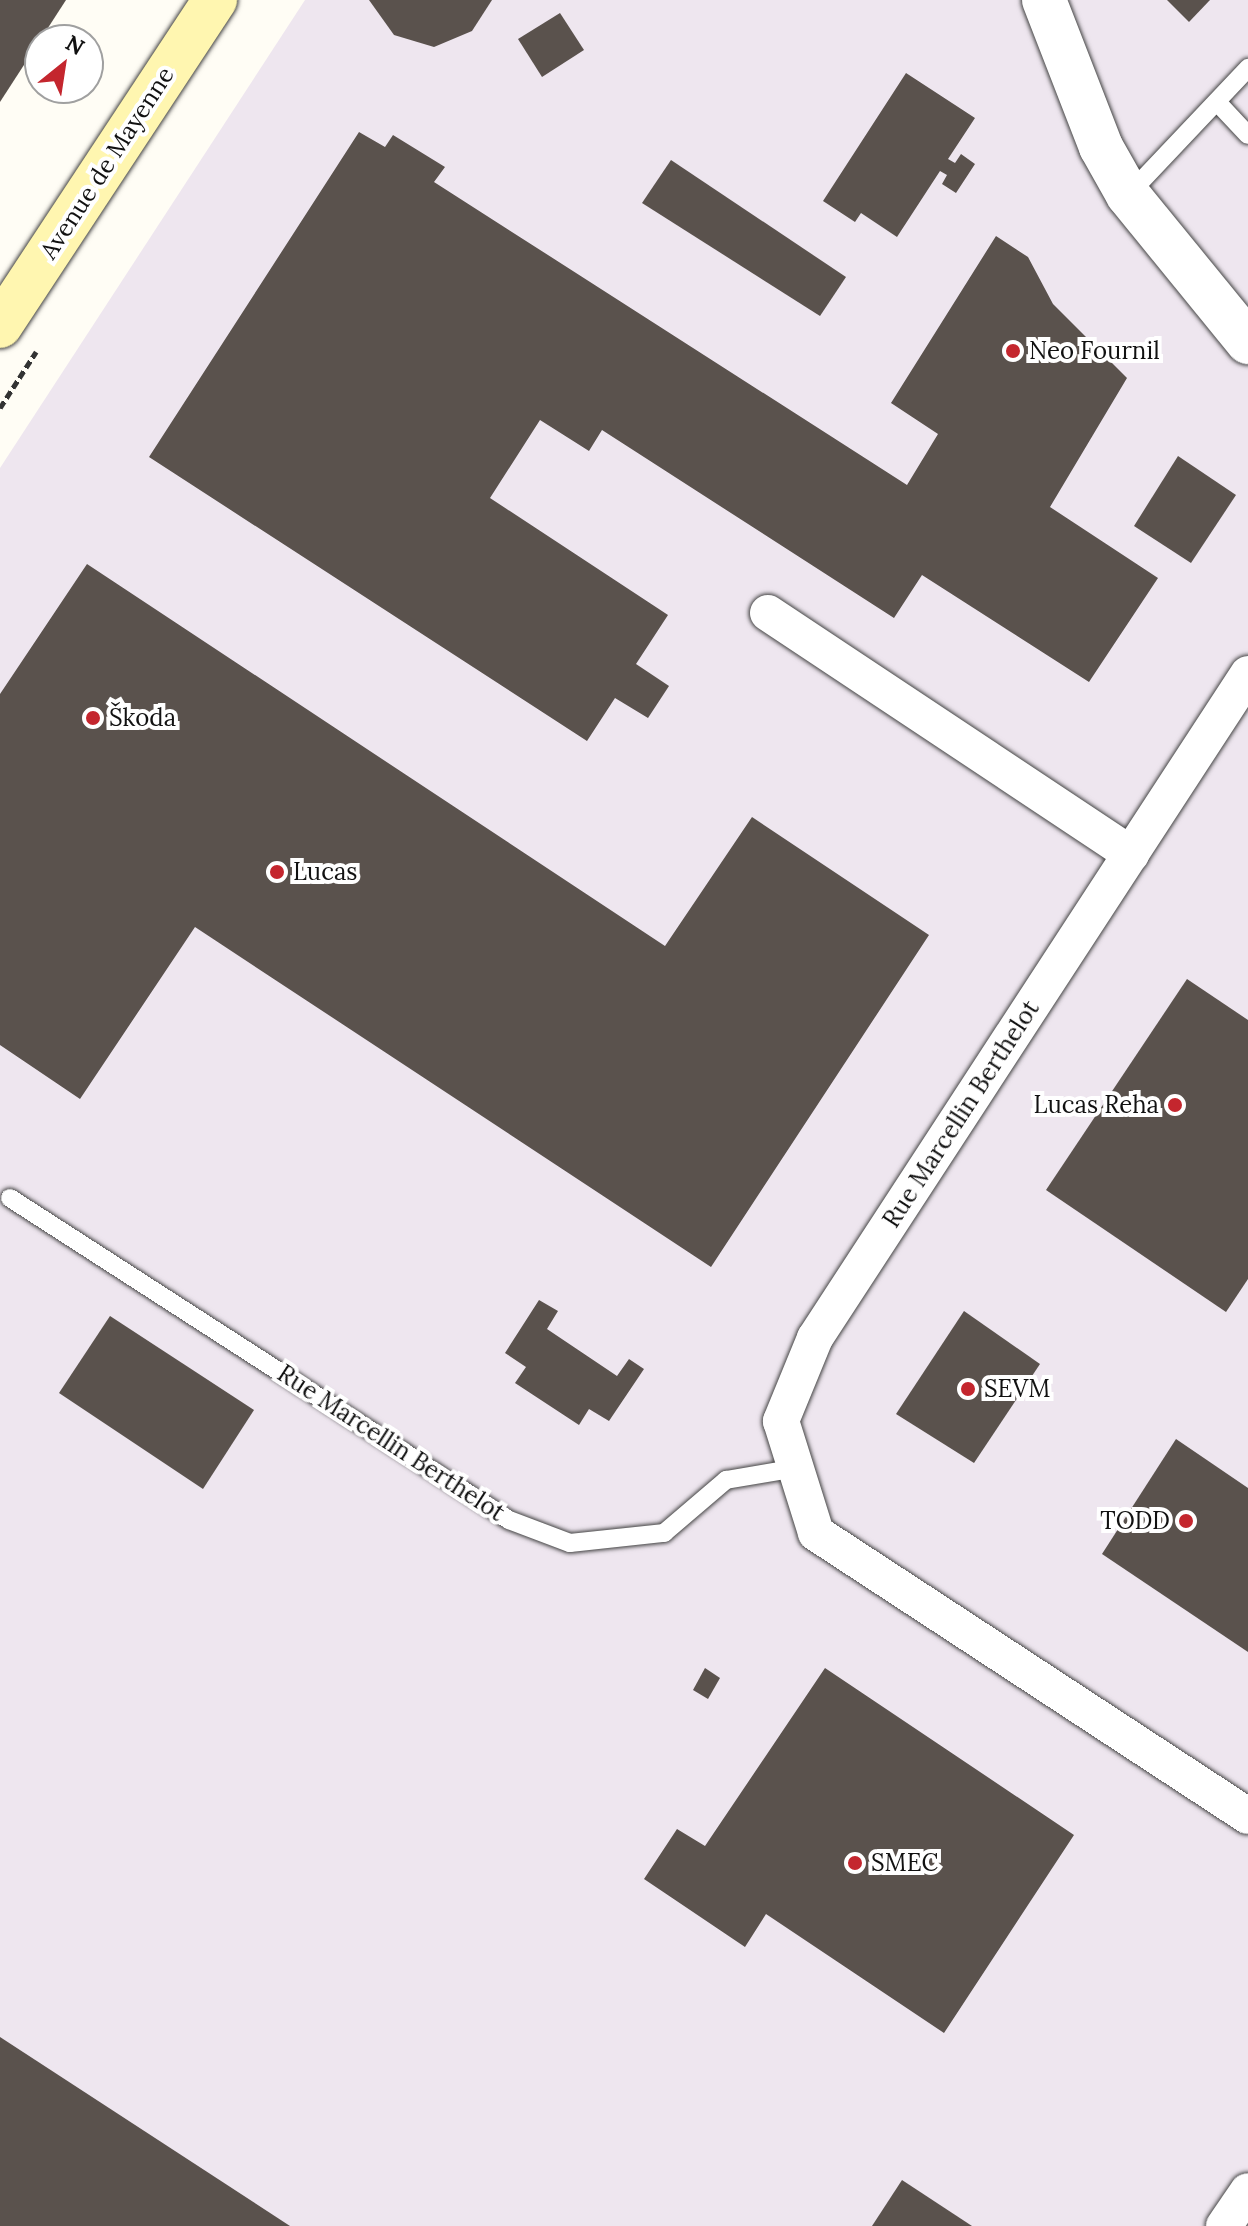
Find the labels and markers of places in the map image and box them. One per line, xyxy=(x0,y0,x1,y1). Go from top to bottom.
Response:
place label: Neo Fournil xyxy=(1029,337,1160,365)
marker: Neo Fournil xyxy=(1004,342,1022,360)
place label: Škoda xyxy=(109,704,176,732)
marker: Škoda xyxy=(84,709,102,727)
place label: Lucas xyxy=(293,858,357,886)
marker: Lucas xyxy=(268,863,286,881)
place label: Lucas Reha xyxy=(1034,1091,1159,1119)
marker: Lucas Reha xyxy=(1166,1096,1184,1114)
place label: SEVM xyxy=(984,1375,1050,1403)
marker: SEVM xyxy=(959,1380,977,1398)
place label: TODD xyxy=(1100,1507,1170,1535)
marker: TODD xyxy=(1177,1512,1195,1530)
place label: SMEC xyxy=(871,1849,938,1877)
marker: SMEC xyxy=(846,1854,864,1872)

